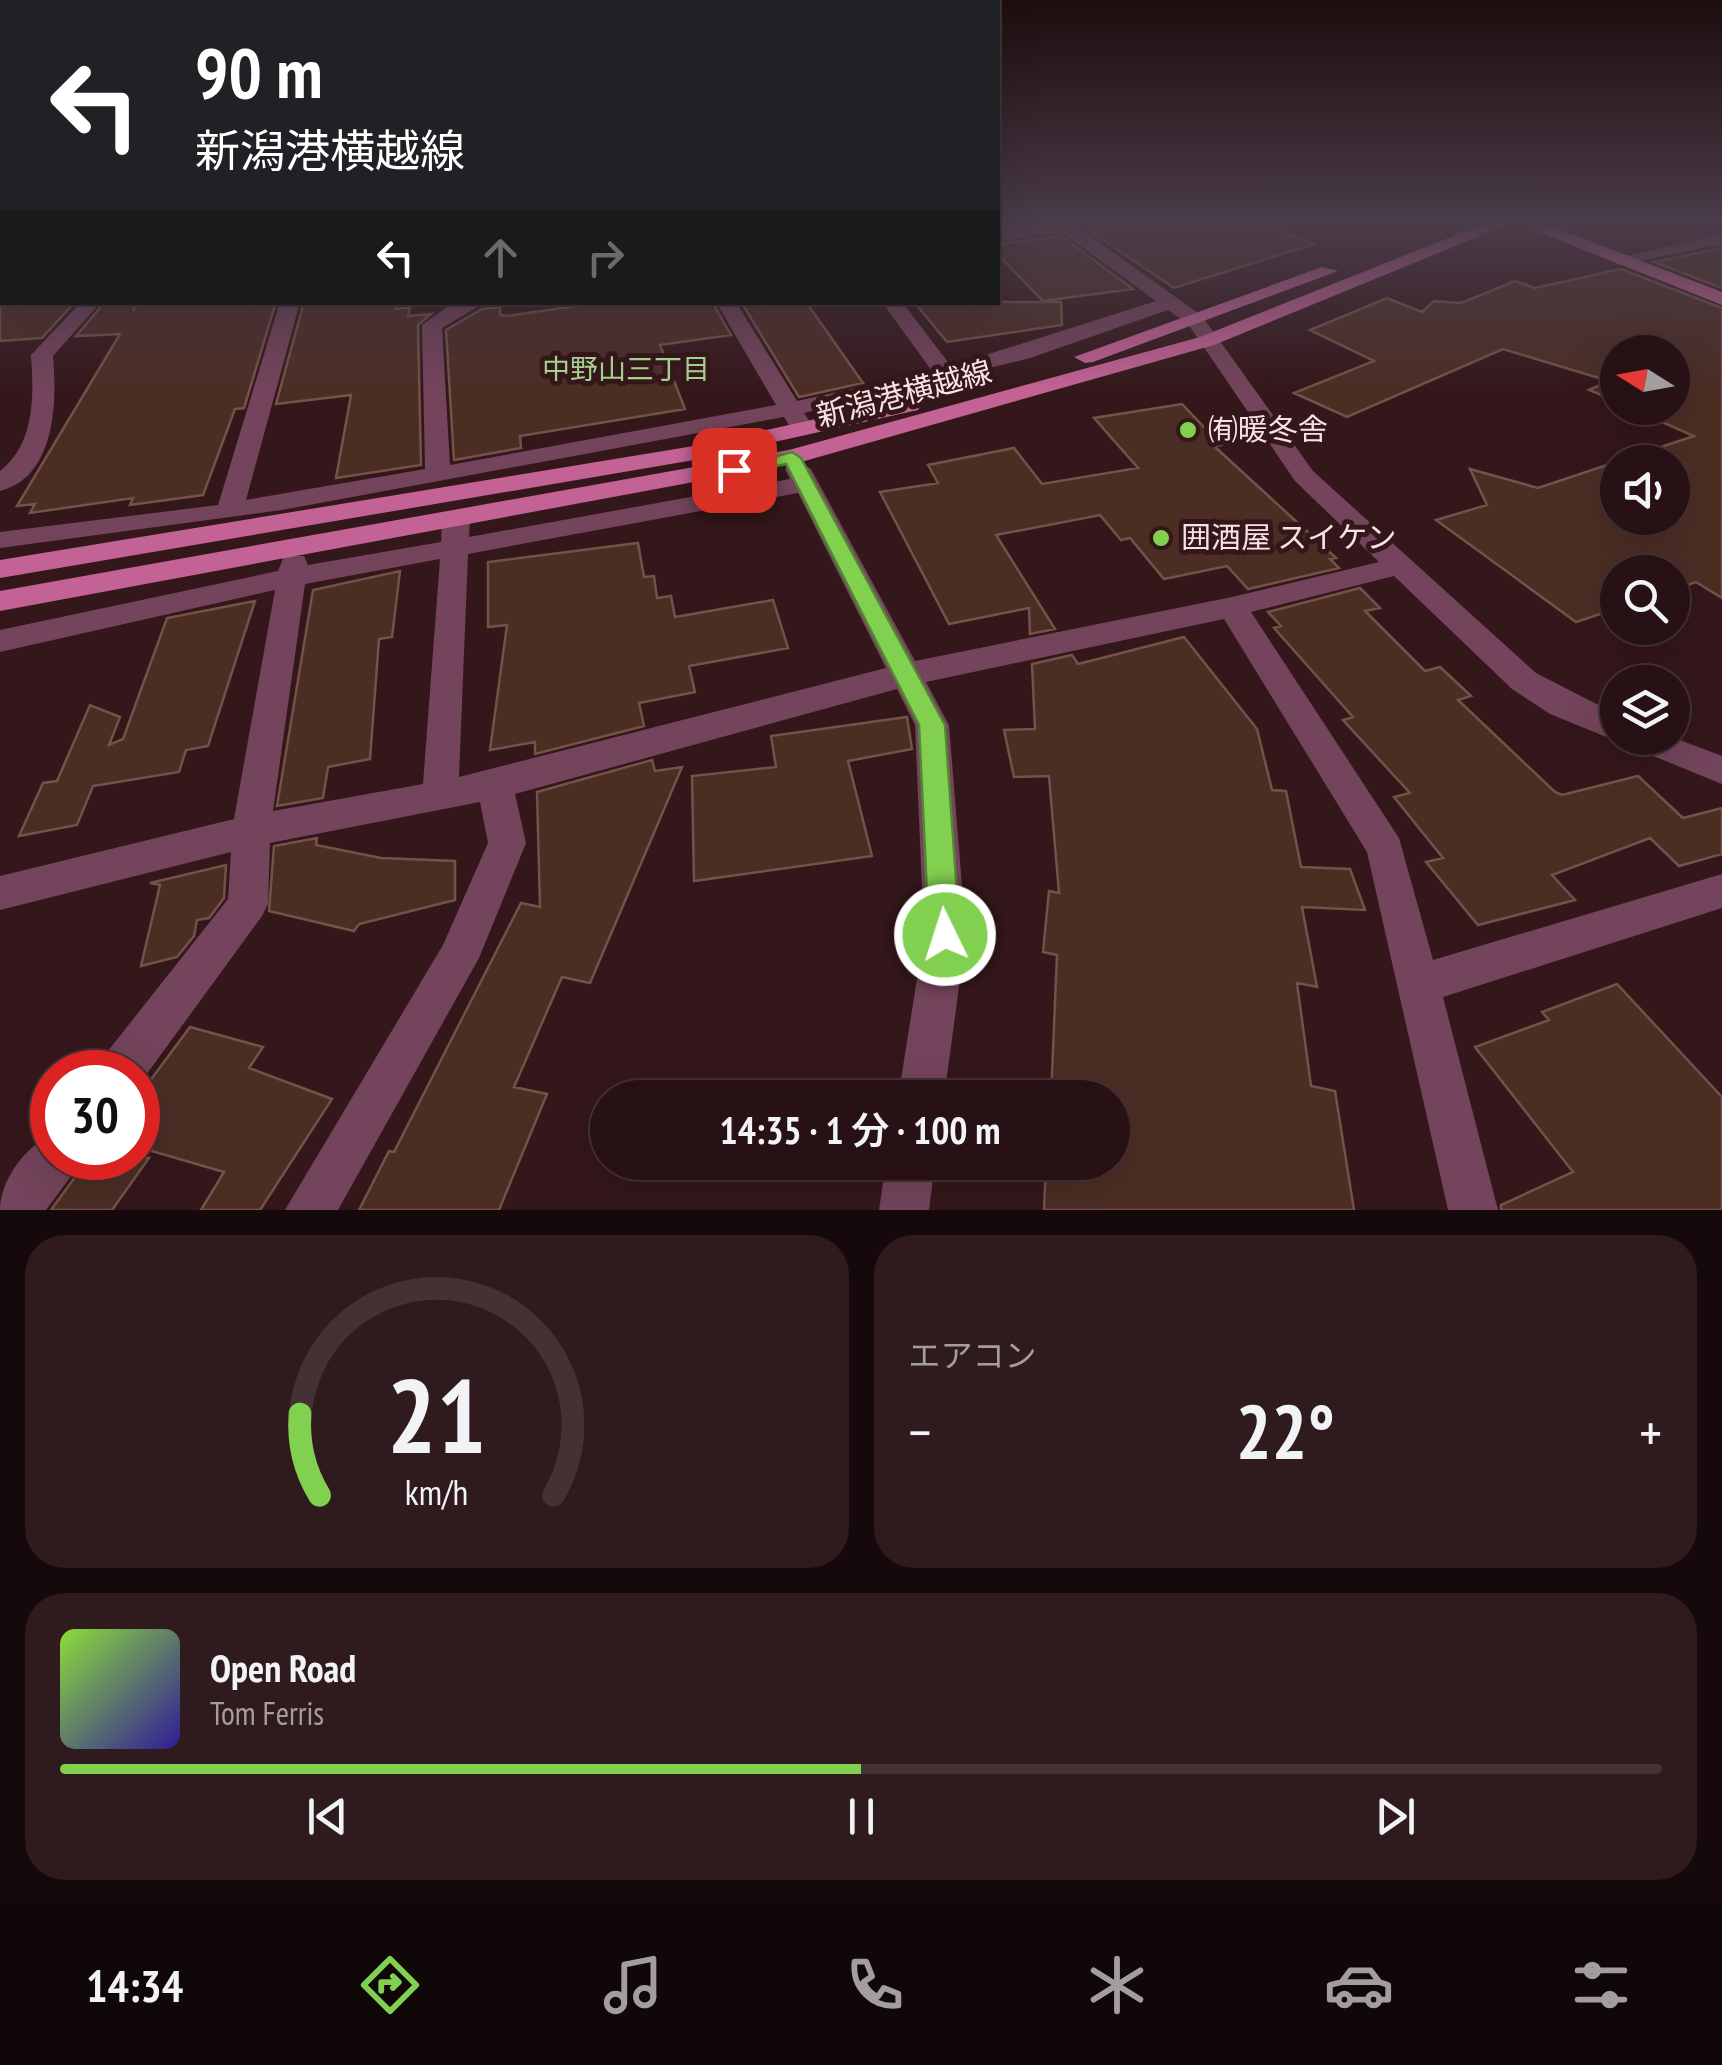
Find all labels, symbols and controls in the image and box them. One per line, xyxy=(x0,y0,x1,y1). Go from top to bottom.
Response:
text: 90 m xyxy=(195,27,323,117)
icon: left xyxy=(30,40,160,170)
text: 新潟港横越線 xyxy=(195,121,465,179)
icon: left xyxy=(368,230,423,285)
icon: ahead xyxy=(473,230,528,285)
icon: right xyxy=(578,230,633,285)
north arrow xyxy=(1600,335,1690,425)
map controls xyxy=(1600,335,1690,755)
district label: 中野山三丁目 xyxy=(542,350,710,387)
street label: 新潟港横越線 xyxy=(812,350,996,435)
place label: ㈲暖冬舎 xyxy=(1208,409,1328,448)
marker: ㈲暖冬舎 xyxy=(1177,419,1199,441)
pin xyxy=(692,428,777,513)
icon: arrive xyxy=(707,443,762,498)
button: sound xyxy=(1600,445,1690,535)
place label: 囲酒屋 スイケン xyxy=(1181,517,1396,556)
marker: 囲酒屋 スイケン xyxy=(1150,527,1172,549)
button: search xyxy=(1600,555,1690,645)
button: layers xyxy=(1600,665,1690,755)
position arrow xyxy=(893,883,997,987)
speed limit sign: 30 xyxy=(30,1050,160,1180)
text: 14:35 · 1 分 · 100 m xyxy=(720,1105,1000,1154)
text: エアコン xyxy=(909,1334,1037,1376)
text: 21 xyxy=(387,1347,486,1482)
text: 22° xyxy=(1236,1383,1335,1480)
text: − xyxy=(909,1396,931,1467)
text: + xyxy=(1639,1396,1662,1467)
text: km/h xyxy=(405,1469,468,1515)
text: Open Road xyxy=(210,1643,356,1692)
text: Tom Ferris xyxy=(210,1692,324,1734)
icon: previous xyxy=(300,1789,355,1844)
icon: pause xyxy=(834,1789,889,1844)
icon: next xyxy=(1368,1789,1423,1844)
icon: directions xyxy=(355,1950,425,2020)
icon: music xyxy=(598,1950,668,2020)
icon: phone xyxy=(840,1950,910,2020)
icon: climate xyxy=(1082,1950,1152,2020)
icon: car xyxy=(1324,1950,1394,2020)
icon: filters xyxy=(1566,1950,1636,2020)
text: 14:34 xyxy=(86,1956,183,2014)

